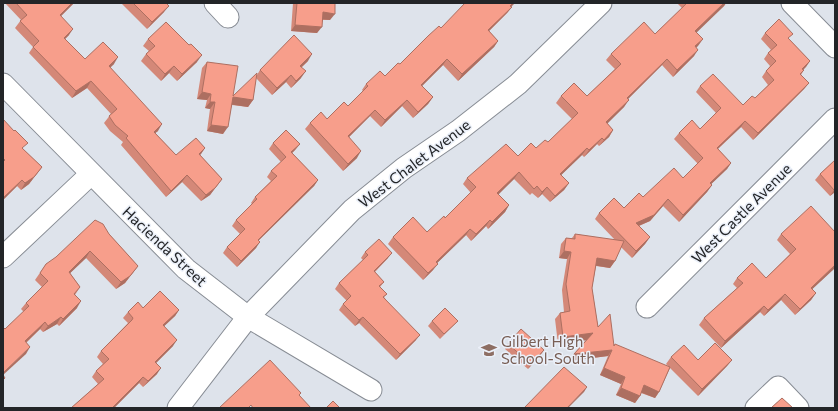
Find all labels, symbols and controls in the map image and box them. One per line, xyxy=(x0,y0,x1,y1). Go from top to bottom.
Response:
street label: West Chalet Avenue xyxy=(355,115,474,211)
street label: West Castle Avenue xyxy=(687,159,795,267)
street label: Hacienda Street xyxy=(119,202,211,290)
place label: Gilbert High School-South xyxy=(501,332,595,367)
school or university icon: Gilbert High School-South xyxy=(480,341,498,359)

